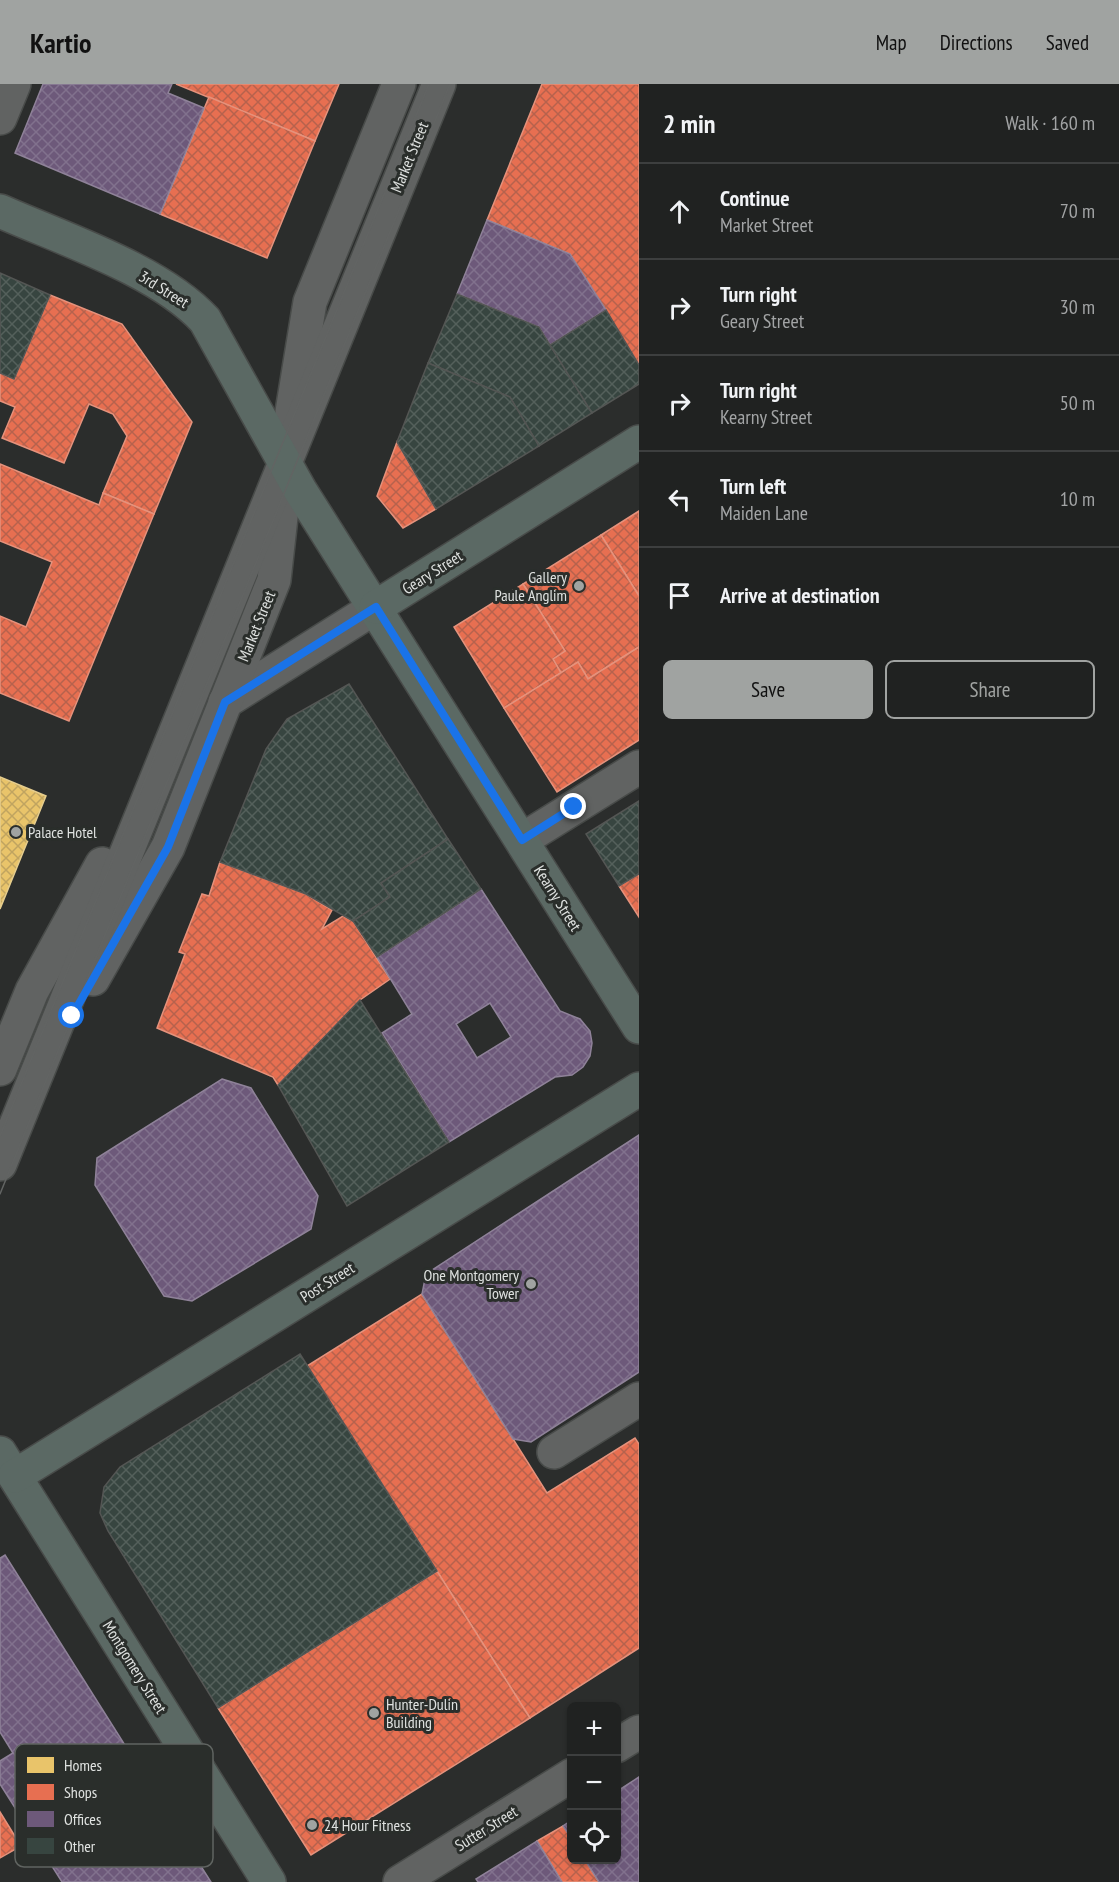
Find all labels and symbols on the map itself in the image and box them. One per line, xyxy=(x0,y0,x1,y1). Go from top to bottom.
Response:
street label: Market Street xyxy=(386,118,432,195)
street label: 3rd Street xyxy=(135,266,193,312)
street label: Geary Street xyxy=(398,545,466,598)
place label: Gallery Paule Anglim xyxy=(494,567,567,605)
marker: Gallery Paule Anglim xyxy=(572,579,586,593)
street label: Market Street xyxy=(233,587,279,664)
route end xyxy=(560,793,586,819)
place label: Palace Hotel xyxy=(28,822,97,842)
marker: Palace Hotel xyxy=(9,825,23,839)
street label: Kearny Street xyxy=(530,861,586,935)
route start xyxy=(58,1002,84,1028)
street label: Post Street xyxy=(296,1257,358,1306)
place label: One Montgomery Tower xyxy=(424,1265,520,1303)
marker: One Montgomery Tower xyxy=(524,1277,538,1291)
street label: Montgomery Street xyxy=(99,1617,172,1718)
place label: Hunter-Dulin Building xyxy=(386,1694,458,1732)
marker: Hunter-Dulin Building xyxy=(367,1706,381,1720)
legend xyxy=(15,1744,213,1867)
text: Homes xyxy=(64,1755,102,1775)
text: Shops xyxy=(64,1782,97,1802)
street label: Sutter Street xyxy=(451,1801,521,1855)
text: Offices xyxy=(64,1809,101,1829)
place label: 24 Hour Fitness xyxy=(324,1815,411,1835)
marker: 24 Hour Fitness xyxy=(305,1818,319,1832)
text: Other xyxy=(64,1836,96,1856)

